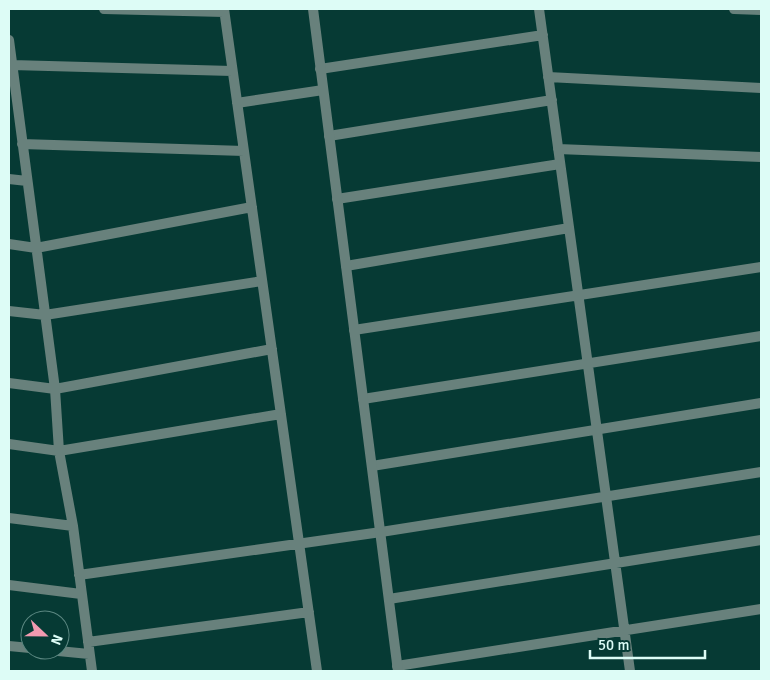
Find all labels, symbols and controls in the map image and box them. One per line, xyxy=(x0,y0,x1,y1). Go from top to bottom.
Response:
north arrow xyxy=(20,610,70,660)
scale bar xyxy=(590,628,705,660)
text: N xyxy=(47,632,66,647)
text: 50 m xyxy=(598,636,629,654)

